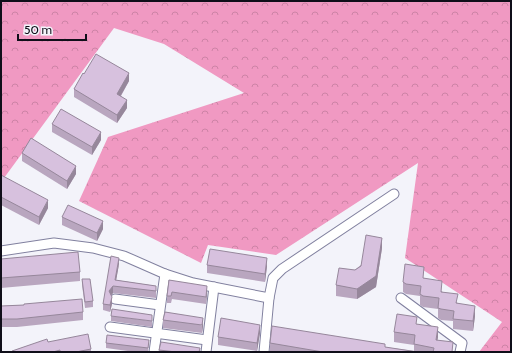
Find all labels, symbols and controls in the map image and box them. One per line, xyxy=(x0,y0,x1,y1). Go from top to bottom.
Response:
scale bar xyxy=(18,16,86,42)
text: 50 m xyxy=(24,22,52,37)

